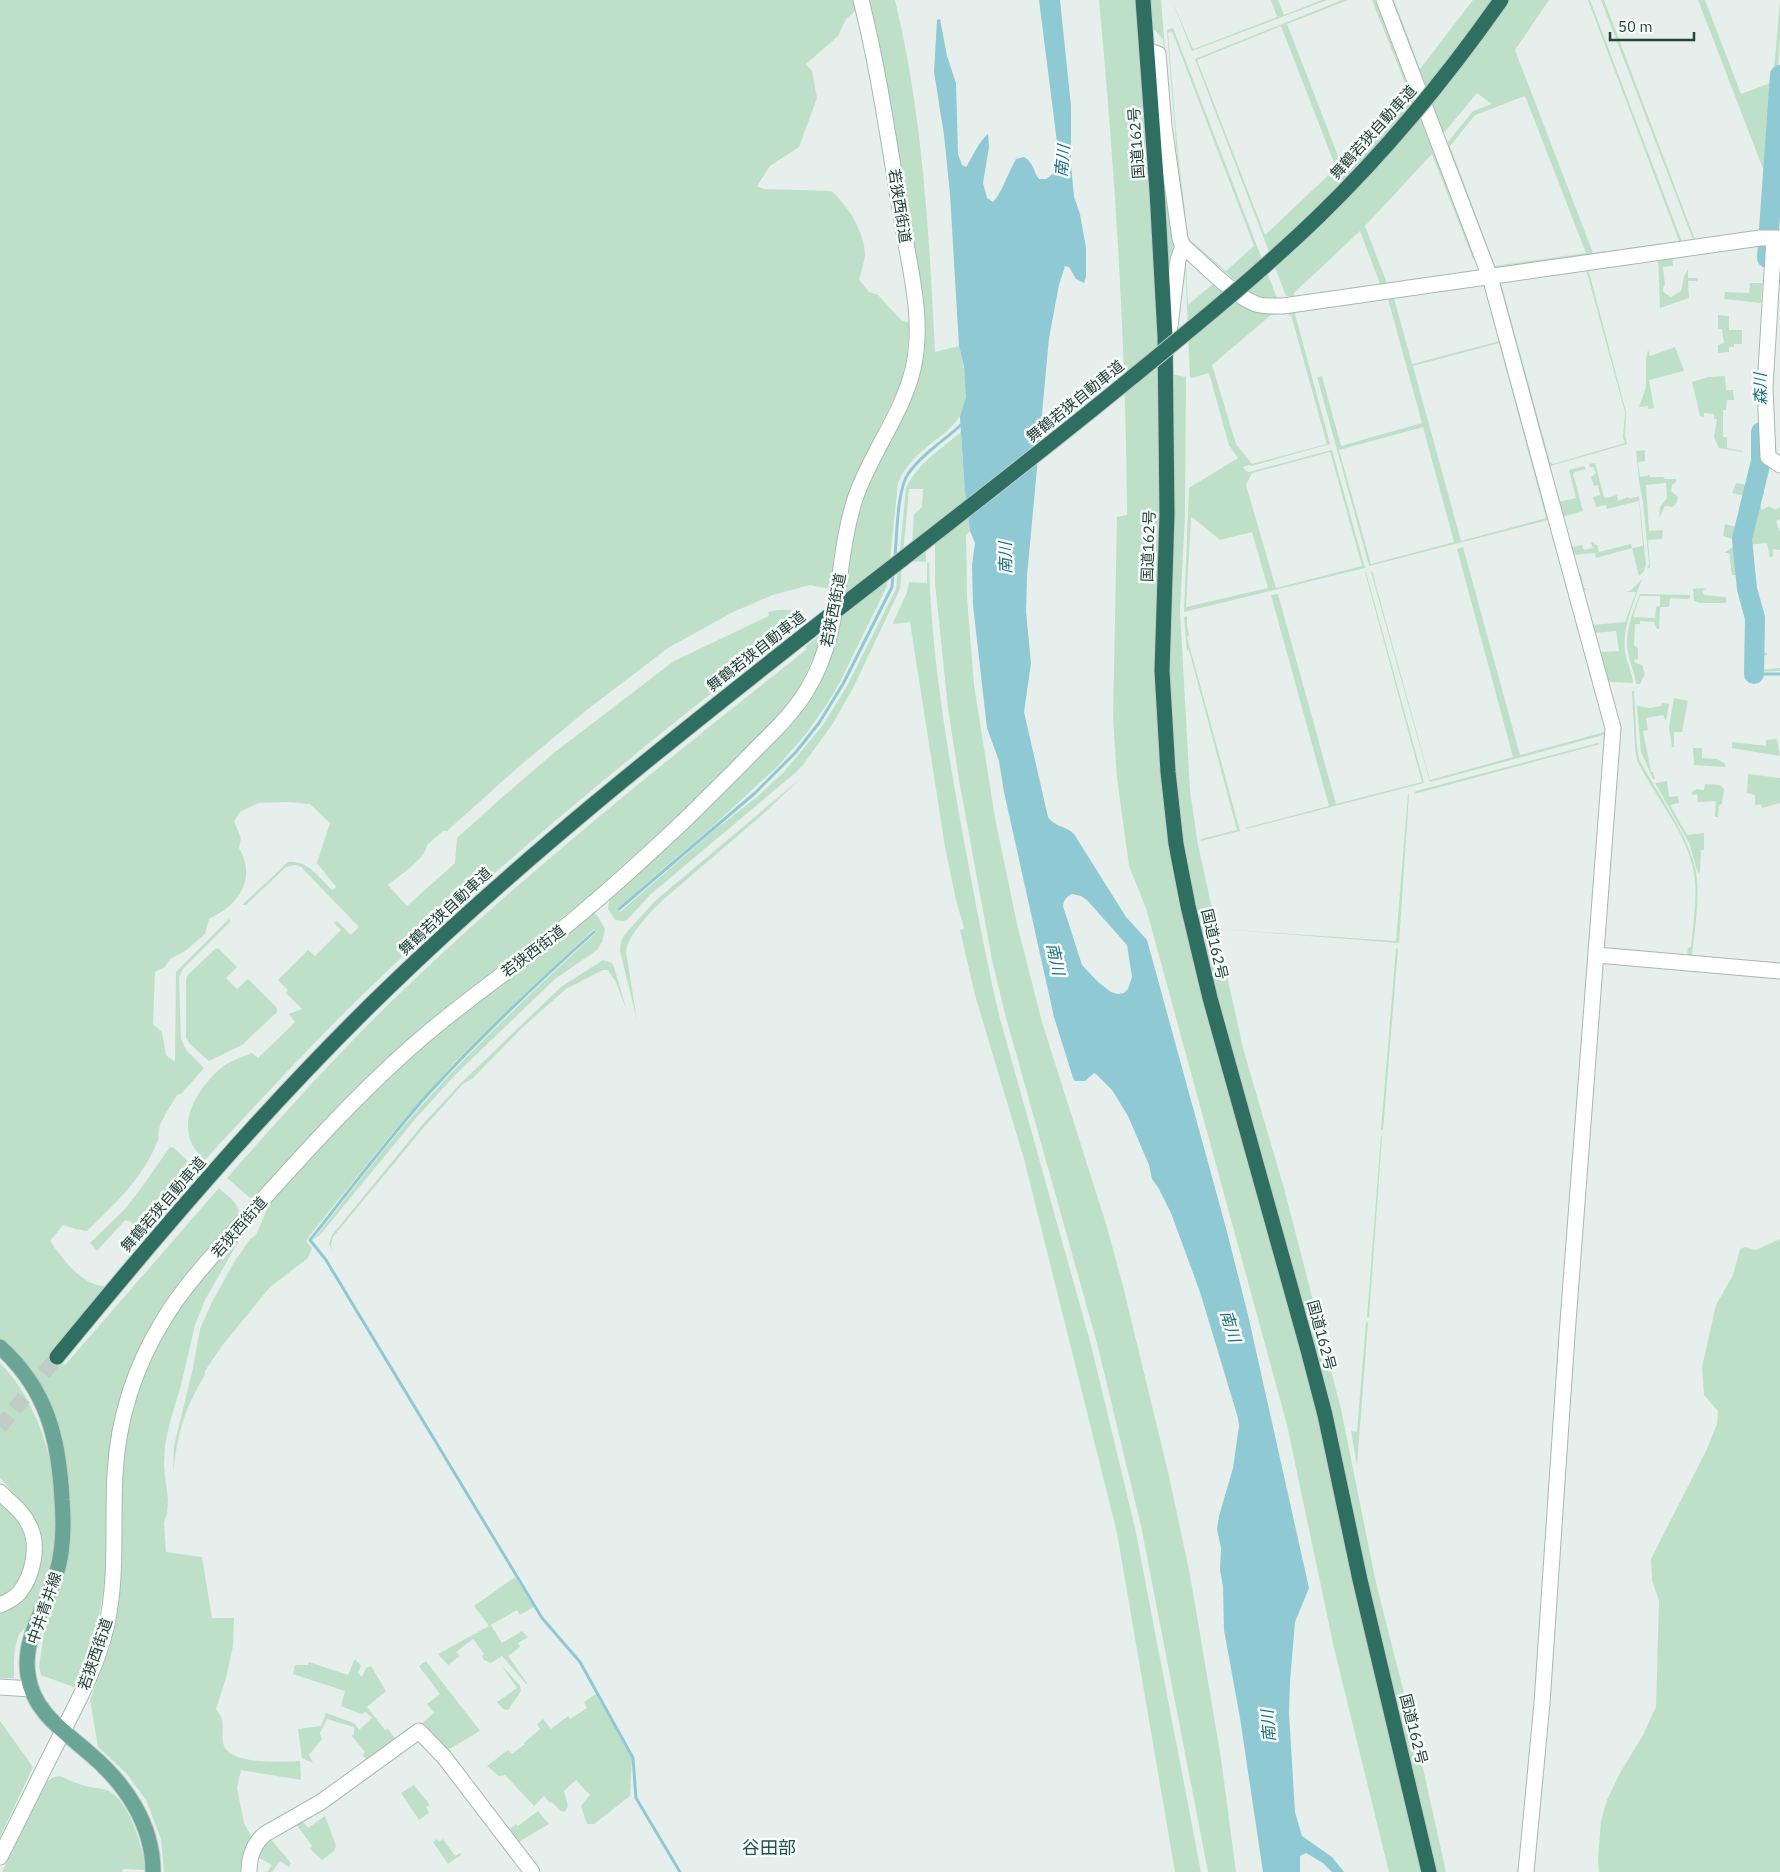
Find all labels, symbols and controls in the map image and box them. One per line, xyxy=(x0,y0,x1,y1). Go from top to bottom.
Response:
scale bar xyxy=(1610,10,1694,42)
text: 50 m xyxy=(1618,17,1653,36)
street label: 舞鶴若狭自動車道 xyxy=(1326,81,1420,183)
street label: 国道162号 xyxy=(1124,106,1148,180)
water label: 南川 xyxy=(1051,142,1074,178)
street label: 若狭西街道 xyxy=(885,167,915,245)
street label: 舞鶴若狭自動車道 xyxy=(1022,356,1128,446)
water label: 森川 xyxy=(1750,371,1770,405)
street label: 国道162号 xyxy=(1137,510,1159,582)
water label: 南川 xyxy=(995,540,1015,574)
street label: 若狭西街道 xyxy=(817,571,849,649)
street label: 舞鶴若狭自動車道 xyxy=(703,607,809,695)
street label: 舞鶴若狭自動車道 xyxy=(395,863,495,959)
street label: 国道162号 xyxy=(1198,907,1232,981)
street label: 若狭西街道 xyxy=(497,921,569,981)
water label: 南川 xyxy=(1043,941,1070,979)
street label: 舞鶴若狭自動車道 xyxy=(116,1152,210,1256)
street label: 若狭西街道 xyxy=(207,1192,271,1262)
street label: 国道162号 xyxy=(1304,1298,1340,1372)
water label: 南川 xyxy=(1217,1308,1246,1346)
street label: 中井青井線 xyxy=(23,1569,65,1647)
street label: 若狭西街道 xyxy=(74,1615,116,1693)
street label: 国道162号 xyxy=(1396,1692,1432,1766)
water label: 南川 xyxy=(1256,1707,1279,1743)
district label: 谷田部 xyxy=(742,1836,796,1859)

